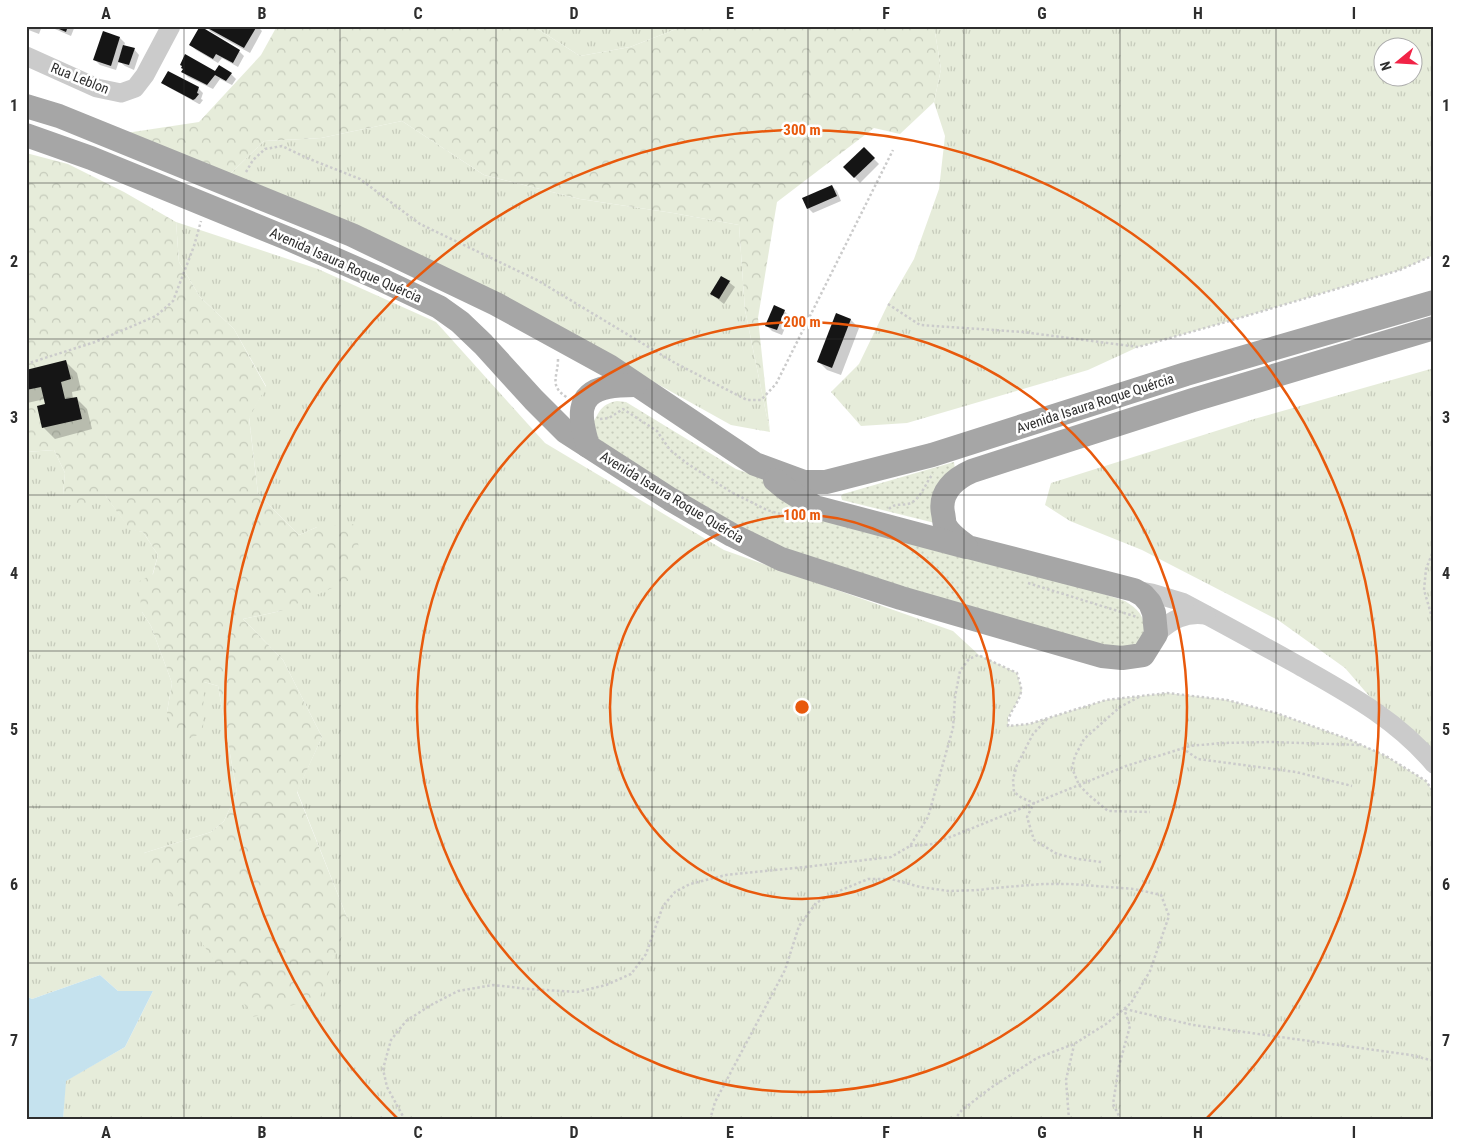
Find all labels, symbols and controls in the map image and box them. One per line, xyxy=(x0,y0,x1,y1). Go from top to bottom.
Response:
text: A xyxy=(101,4,111,23)
text: B xyxy=(258,4,267,23)
text: C xyxy=(413,4,423,23)
text: D xyxy=(569,4,579,23)
text: E xyxy=(726,4,734,23)
text: F xyxy=(882,4,890,23)
text: G xyxy=(1037,4,1047,23)
text: H xyxy=(1193,4,1203,23)
text: I xyxy=(1352,4,1356,23)
north arrow xyxy=(1372,38,1422,88)
street label: Rua Leblon xyxy=(49,59,111,97)
text: N xyxy=(1377,59,1395,73)
text: 1 xyxy=(10,96,18,115)
text: 1 xyxy=(1442,96,1450,115)
text: 300 m xyxy=(783,121,821,139)
street label: Avenida Isaura Roque Quércia xyxy=(268,224,424,306)
text: 2 xyxy=(10,252,18,271)
text: 2 xyxy=(1442,252,1450,271)
text: 200 m xyxy=(783,313,821,331)
street label: Avenida Isaura Roque Quércia xyxy=(1014,370,1176,436)
text: 3 xyxy=(10,408,18,427)
text: 3 xyxy=(1442,408,1450,427)
street label: Avenida Isaura Roque Quércia xyxy=(597,448,747,546)
text: 100 m xyxy=(783,506,821,524)
text: 4 xyxy=(10,564,18,583)
text: 4 xyxy=(1442,564,1450,583)
centre of rings xyxy=(793,698,811,716)
text: 5 xyxy=(10,720,18,739)
text: 5 xyxy=(1442,720,1450,739)
text: 6 xyxy=(10,875,18,894)
text: 6 xyxy=(1442,875,1450,894)
text: 7 xyxy=(10,1031,18,1050)
text: 7 xyxy=(1442,1031,1450,1050)
text: A xyxy=(101,1123,111,1142)
text: B xyxy=(258,1123,267,1142)
text: C xyxy=(413,1123,423,1142)
text: D xyxy=(569,1123,579,1142)
text: E xyxy=(726,1123,734,1142)
text: F xyxy=(882,1123,890,1142)
text: G xyxy=(1037,1123,1047,1142)
text: H xyxy=(1193,1123,1203,1142)
text: I xyxy=(1352,1123,1356,1142)

